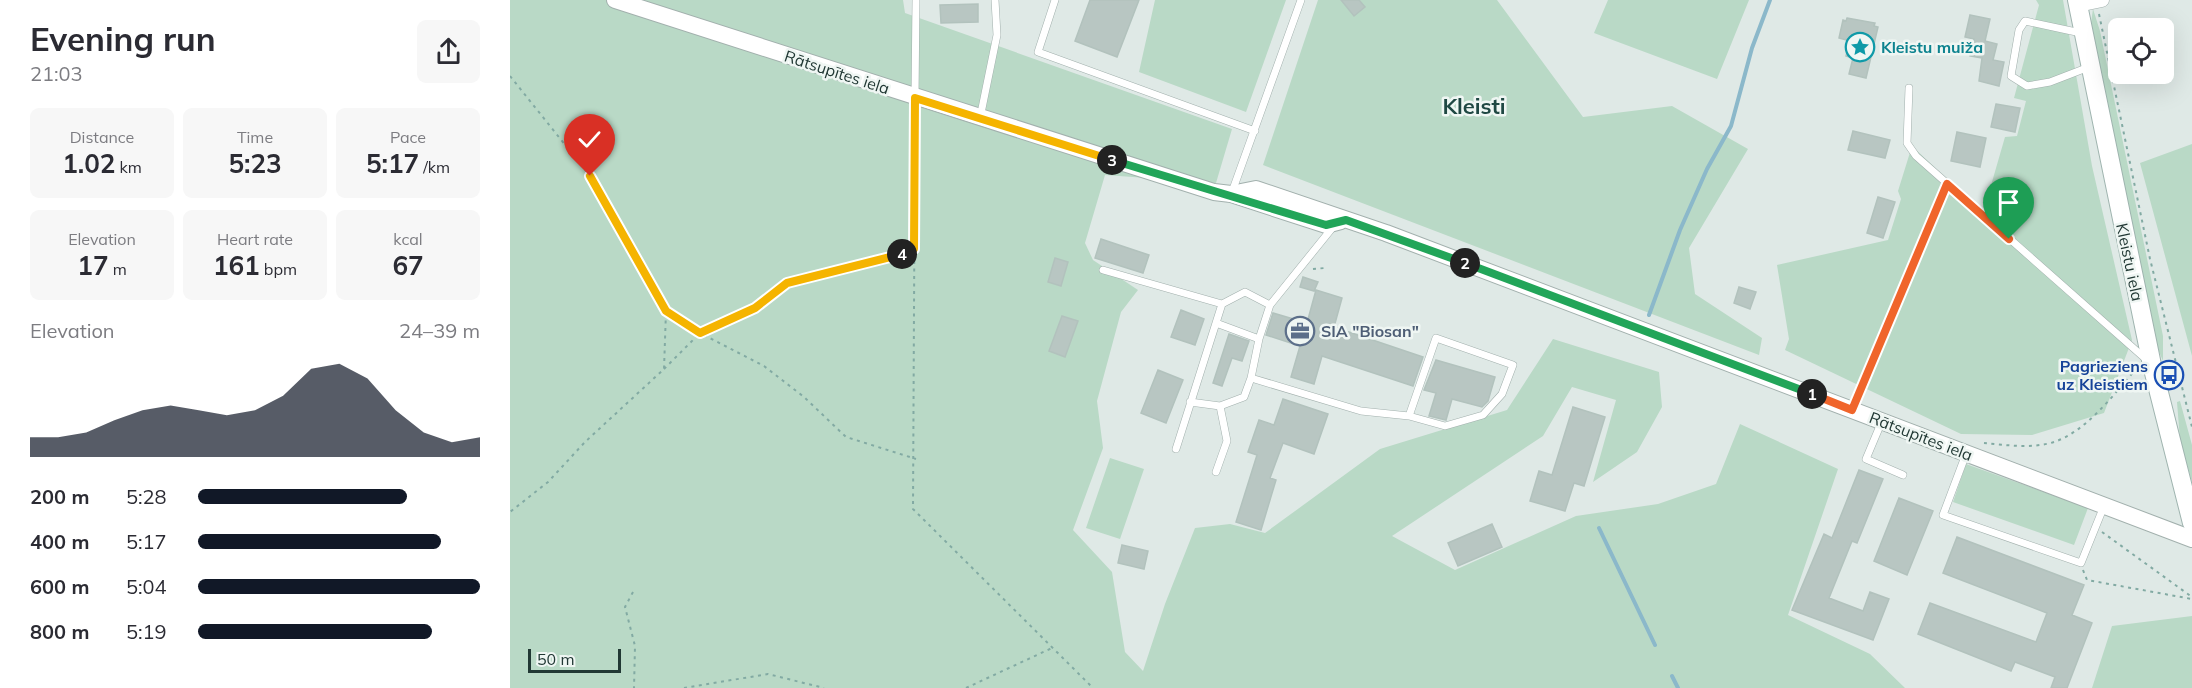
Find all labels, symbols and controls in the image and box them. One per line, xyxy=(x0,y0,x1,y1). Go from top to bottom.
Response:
text: Evening run xyxy=(30,18,216,59)
map controls xyxy=(2108,18,2174,84)
button: locate xyxy=(2108,18,2174,84)
button: share xyxy=(417,20,480,83)
place icon: Kleistu muiža xyxy=(1844,31,1876,63)
place label: Kleistu muiža xyxy=(1881,37,1983,57)
street label: Rātsupītes iela xyxy=(782,46,892,98)
text: 21:03 xyxy=(30,61,83,86)
district label: Kleisti xyxy=(1442,92,1506,120)
pin xyxy=(564,114,615,176)
icon: check xyxy=(573,123,606,156)
text: Distance xyxy=(70,127,134,147)
text: Time xyxy=(237,127,273,147)
text: Pace xyxy=(390,127,426,147)
pin: 3 xyxy=(1097,145,1127,175)
text: 1.02 xyxy=(62,147,115,180)
text: 5:23 xyxy=(228,147,282,180)
text: 5:17 xyxy=(366,147,419,180)
text: 3 xyxy=(1107,150,1117,170)
text: km xyxy=(115,157,142,177)
text: /km xyxy=(419,157,450,177)
pin xyxy=(1983,177,2034,239)
icon: arrive xyxy=(1992,186,2025,219)
street label: Kleistu iela xyxy=(2112,221,2148,303)
text: Elevation xyxy=(68,229,136,249)
text: Heart rate xyxy=(217,229,293,249)
text: kcal xyxy=(393,229,423,249)
pin: 4 xyxy=(887,239,917,269)
text: 4 xyxy=(897,244,907,264)
pin: 2 xyxy=(1450,248,1480,278)
text: 17 xyxy=(77,249,108,282)
text: 161 xyxy=(213,249,260,282)
text: 67 xyxy=(392,249,424,282)
text: 2 xyxy=(1460,253,1470,273)
text: m xyxy=(108,259,127,279)
text: bpm xyxy=(260,259,297,279)
office icon: SIA "Biosan" xyxy=(1284,315,1316,347)
text: Elevation xyxy=(30,318,115,343)
text: 24–39 m xyxy=(399,318,480,343)
place label: SIA "Biosan" xyxy=(1321,321,1419,341)
place label: Pagrieziens uz Kleistiem xyxy=(2057,356,2148,394)
bus stop icon: Pagrieziens uz Kleistiem xyxy=(2153,359,2185,391)
pin: 1 xyxy=(1797,379,1827,409)
text: 1 xyxy=(1807,384,1817,404)
street label: Rātsupītes iela xyxy=(1866,407,1976,465)
text: 200 m xyxy=(30,484,89,509)
text: 5:28 xyxy=(126,484,167,509)
text: 400 m xyxy=(30,529,89,554)
text: 5:17 xyxy=(126,529,167,554)
text: 600 m xyxy=(30,574,89,599)
text: 5:04 xyxy=(126,574,167,599)
text: 800 m xyxy=(30,619,89,644)
text: 5:19 xyxy=(126,619,167,644)
scale bar xyxy=(528,646,621,674)
text: 50 m xyxy=(537,649,574,669)

